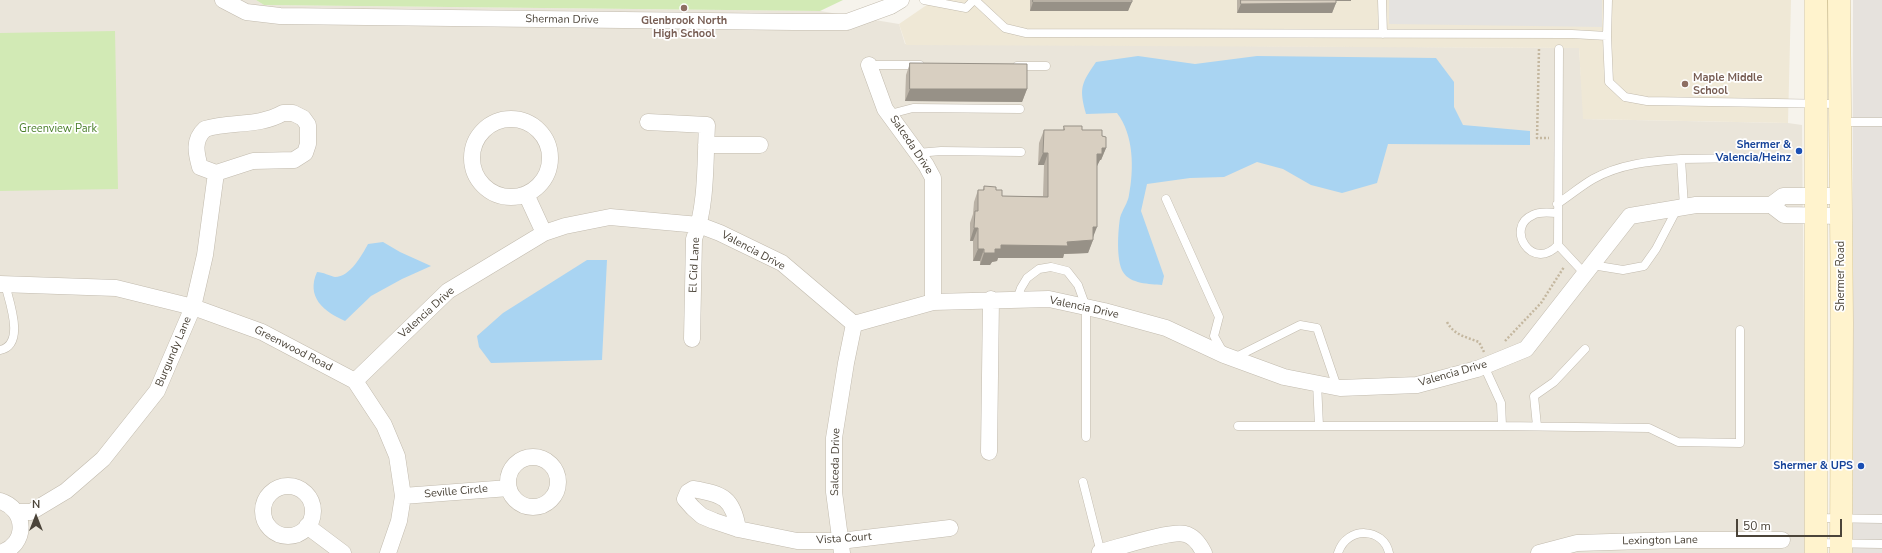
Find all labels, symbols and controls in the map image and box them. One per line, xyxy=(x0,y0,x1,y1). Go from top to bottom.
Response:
marker: Glenbrook North High School xyxy=(679,3,689,13)
street label: Sherman Drive xyxy=(525,13,599,27)
place label: Glenbrook North High School xyxy=(641,14,727,40)
place label: Maple Middle School xyxy=(1693,71,1763,97)
marker: Maple Middle School xyxy=(1680,79,1690,89)
street label: Salceda Drive xyxy=(887,113,935,177)
park label: Greenview Park xyxy=(19,122,97,136)
place label: Shermer & Valencia/Heinz xyxy=(1716,138,1791,164)
marker: Shermer & Valencia/Heinz xyxy=(1794,146,1804,156)
street label: Valencia Drive xyxy=(719,229,787,273)
street label: El Cid Lane xyxy=(687,237,703,293)
street label: Shermer Road xyxy=(1834,241,1848,311)
street label: Valencia Drive xyxy=(396,285,458,341)
street label: Valencia Drive xyxy=(1048,294,1120,322)
street label: Burgundy Lane xyxy=(153,315,195,389)
street label: Greenwood Road xyxy=(252,324,334,374)
street label: Valencia Drive xyxy=(1417,358,1489,390)
street label: Salceda Drive xyxy=(829,428,843,496)
place label: Shermer & UPS xyxy=(1773,459,1853,473)
marker: Shermer & UPS xyxy=(1856,461,1866,471)
street label: Seville Circle xyxy=(424,483,488,501)
north arrow xyxy=(16,497,56,537)
text: N xyxy=(32,497,40,512)
scale bar xyxy=(1738,511,1844,537)
text: 50 m xyxy=(1743,518,1771,534)
street label: Vista Court xyxy=(816,530,872,548)
street label: Lexington Lane xyxy=(1622,534,1698,548)

